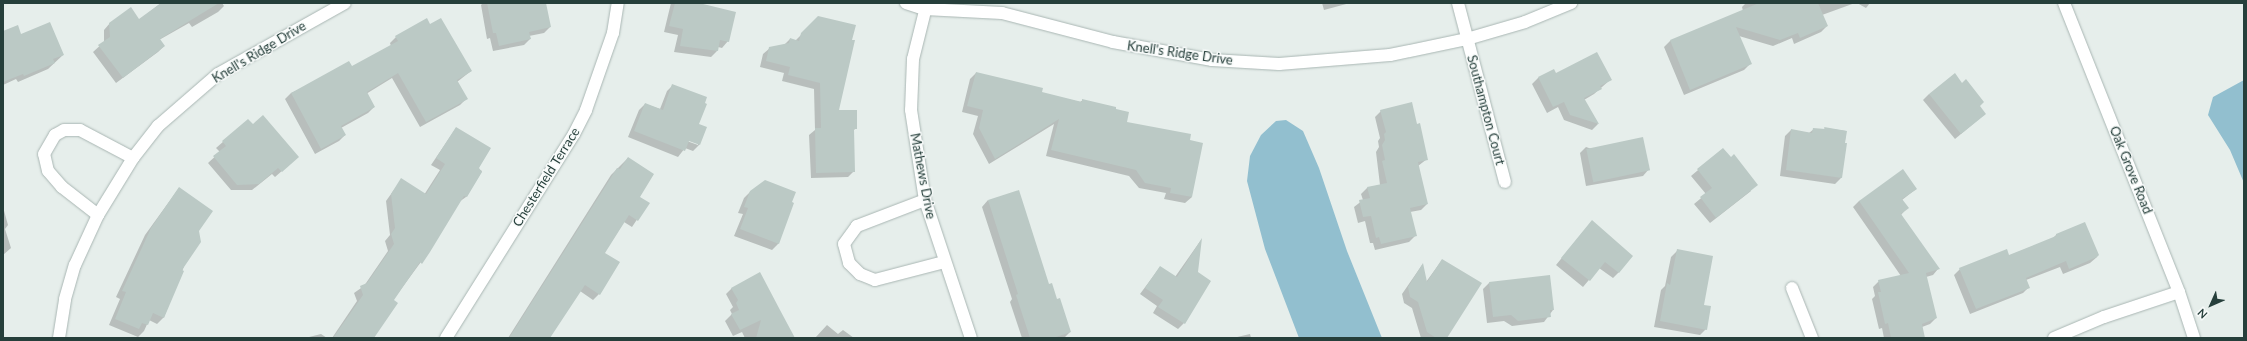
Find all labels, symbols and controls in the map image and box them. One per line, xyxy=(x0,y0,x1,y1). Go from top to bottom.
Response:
street label: Knell's Ridge Drive xyxy=(209,18,309,86)
street label: Knell's Ridge Drive xyxy=(1126,38,1234,68)
street label: Southampton Court xyxy=(1464,53,1508,167)
street label: Chesterfield Terrace xyxy=(509,124,583,230)
street label: Oak Grove Road xyxy=(2106,124,2156,216)
street label: Mathews Drive xyxy=(907,132,939,220)
north arrow xyxy=(2191,285,2231,325)
text: N xyxy=(2195,306,2210,321)

